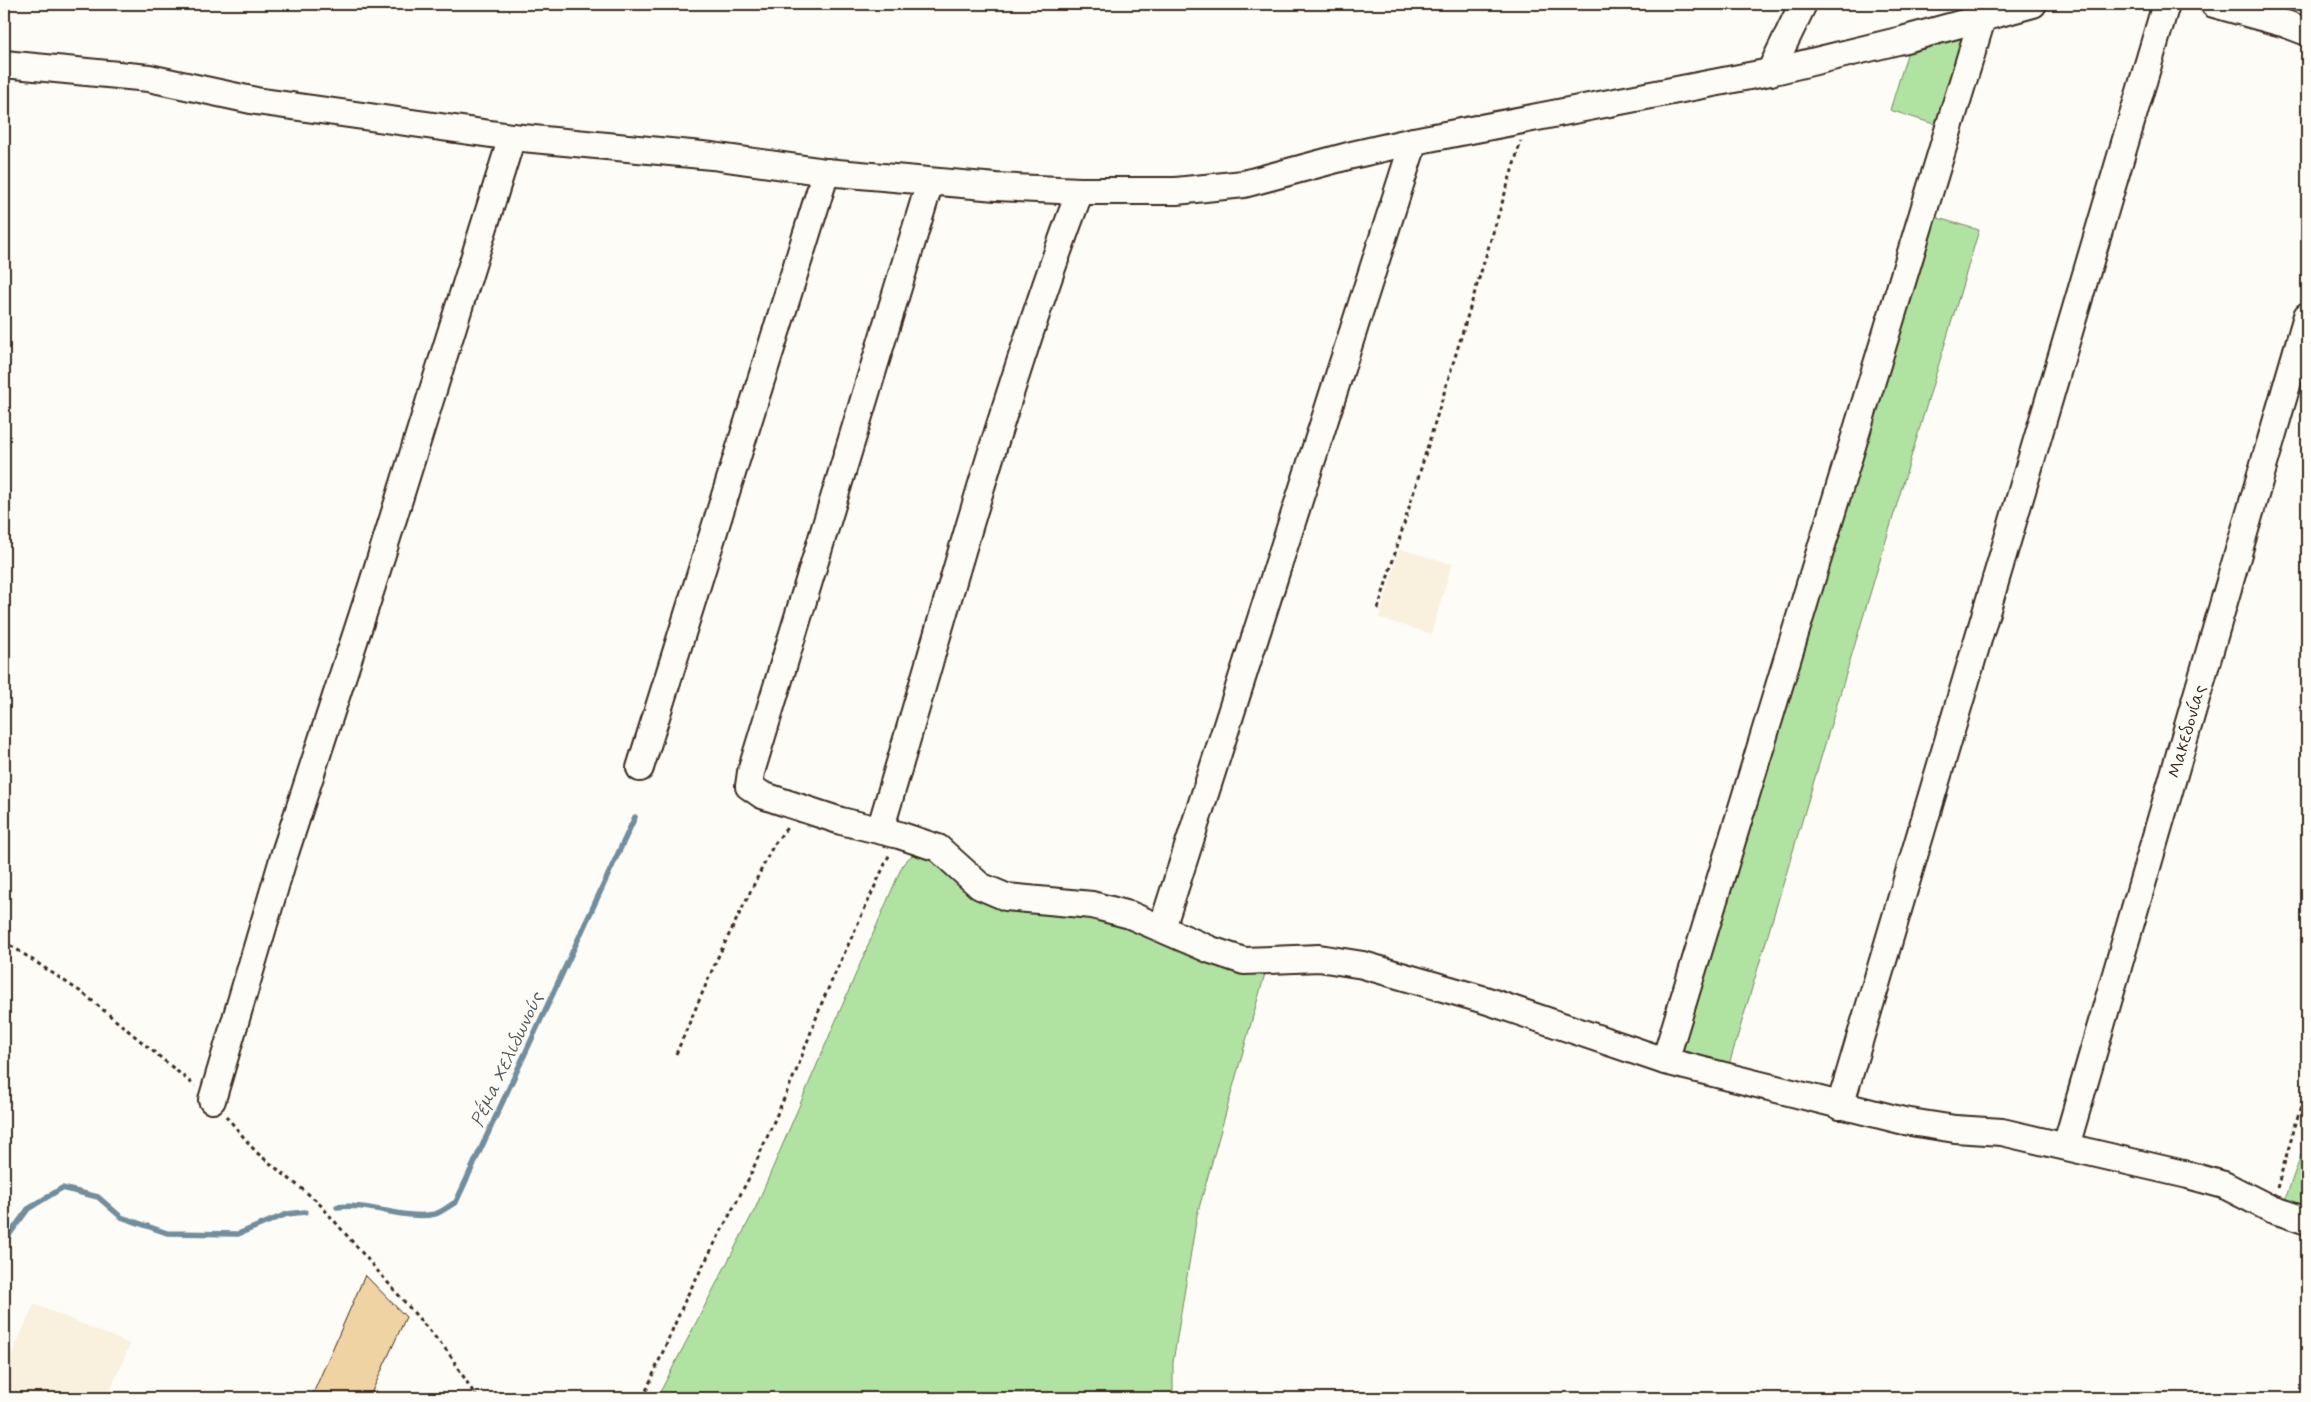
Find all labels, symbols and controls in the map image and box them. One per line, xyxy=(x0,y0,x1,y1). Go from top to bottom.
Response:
street label: Μακεδονίας xyxy=(2162,682,2212,781)
water label: Ρέμα Χελιδωνούς xyxy=(465,987,550,1131)

